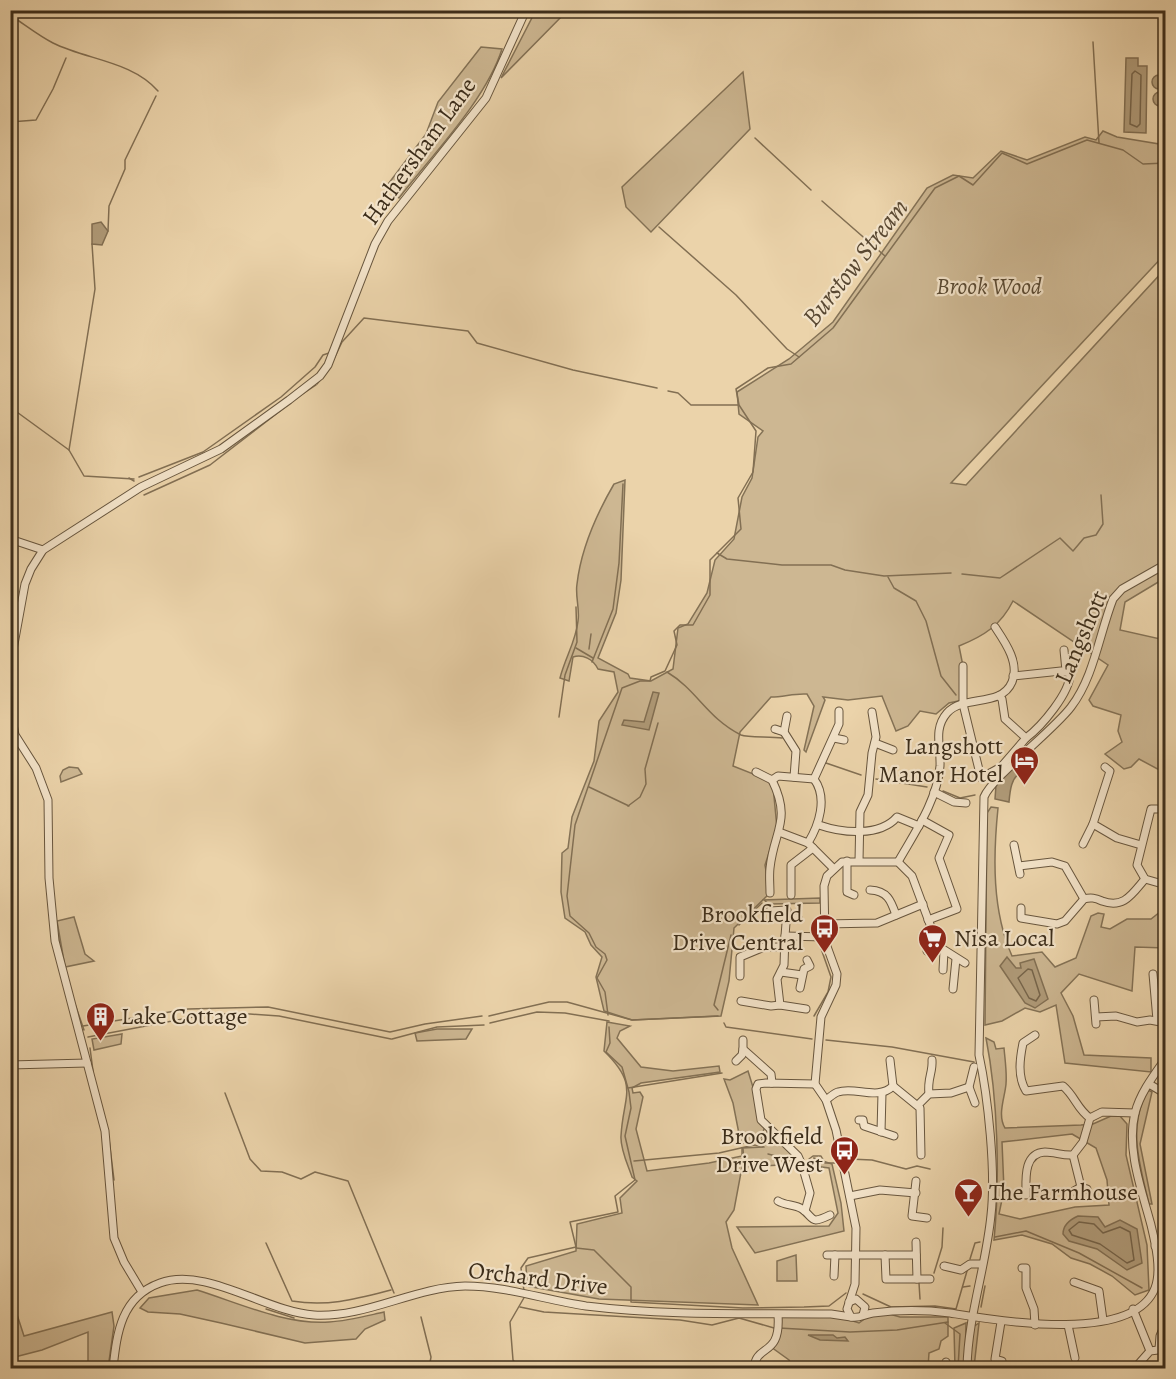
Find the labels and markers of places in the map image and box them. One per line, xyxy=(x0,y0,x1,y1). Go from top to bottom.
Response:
place label: Langshott Manor Hotel xyxy=(879,730,1003,790)
hotel icon: Langshott Manor Hotel xyxy=(1008,744,1040,786)
place label: Brookfield Drive Central xyxy=(672,898,803,958)
bus stop icon: Brookfield Drive Central xyxy=(808,912,840,954)
supermarket icon: Nisa Local xyxy=(917,922,949,964)
place label: Nisa Local xyxy=(954,922,1055,954)
building icon: Lake Cottage xyxy=(84,1000,116,1042)
place label: Lake Cottage xyxy=(121,1000,248,1032)
place label: Brookfield Drive West xyxy=(715,1120,823,1180)
bus stop icon: Brookfield Drive West xyxy=(828,1134,860,1176)
bar icon: The Farmhouse xyxy=(952,1176,984,1218)
place label: The Farmhouse xyxy=(989,1176,1138,1208)

